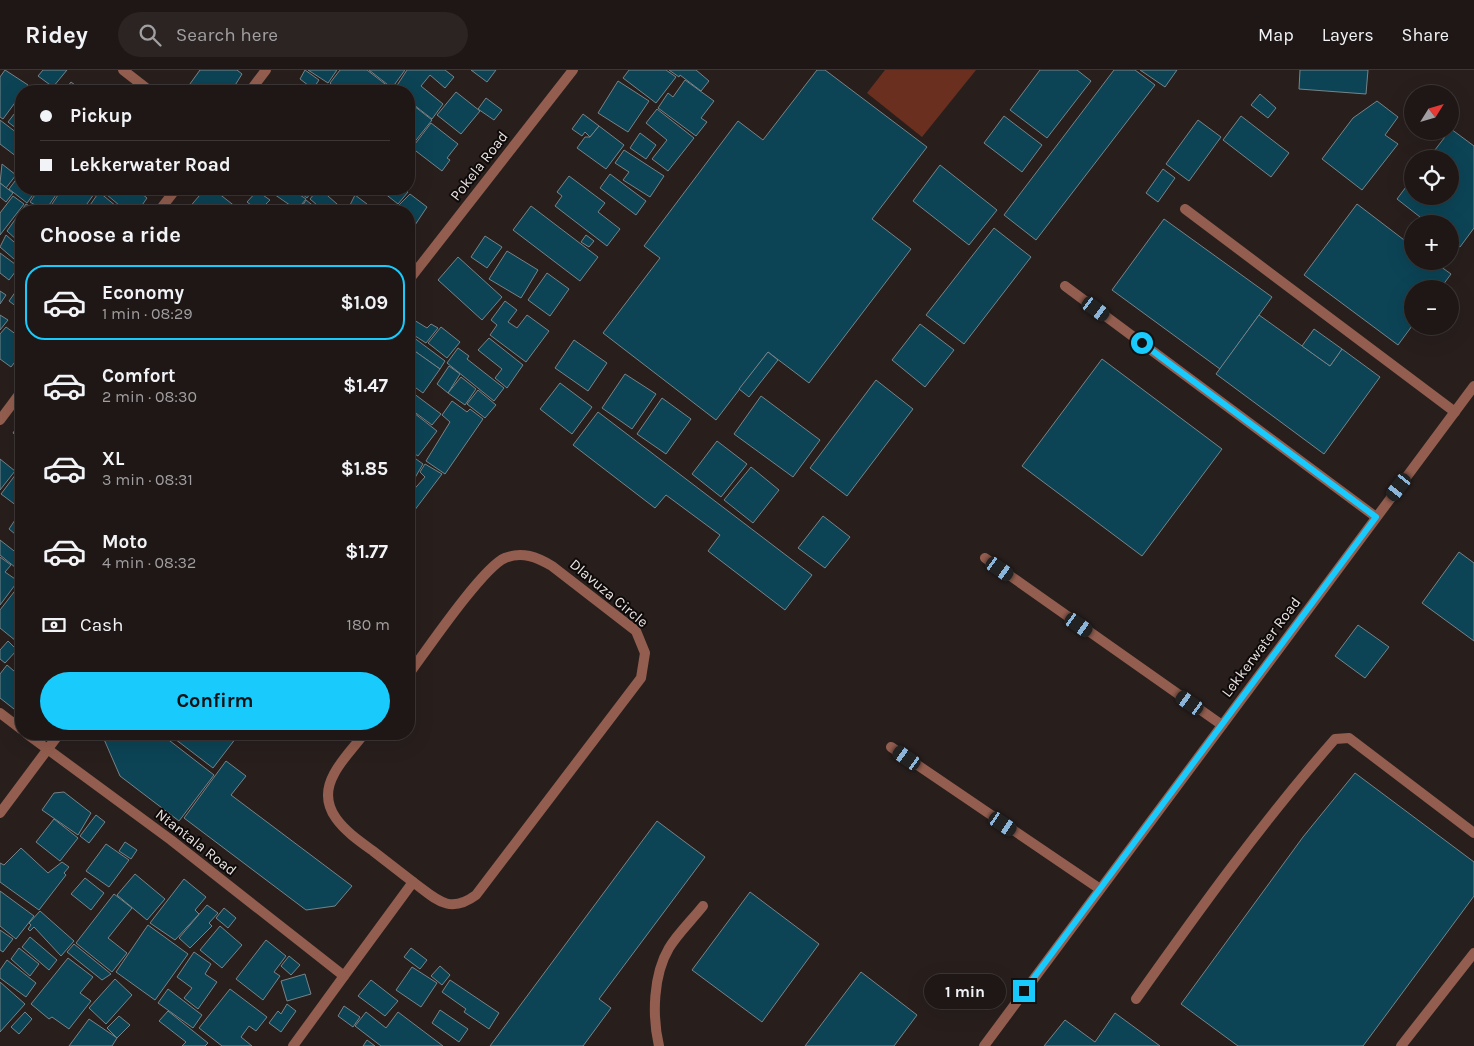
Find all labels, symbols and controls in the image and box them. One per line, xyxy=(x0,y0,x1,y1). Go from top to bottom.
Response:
search box xyxy=(118,12,468,57)
text: Ridey xyxy=(25,21,88,49)
icon: search xyxy=(136,21,164,49)
text: Search here xyxy=(176,24,278,46)
text: Map xyxy=(1258,24,1294,46)
text: Layers xyxy=(1322,24,1374,46)
text: Share xyxy=(1402,24,1449,46)
north arrow xyxy=(1404,85,1459,140)
map controls xyxy=(1404,85,1459,335)
text: Pickup xyxy=(70,105,132,127)
street label: Pokela Road xyxy=(446,128,512,204)
button: locate xyxy=(1404,150,1459,205)
text: Lekkerwater Road xyxy=(70,154,231,176)
button: + xyxy=(1404,215,1459,270)
text: Choose a ride xyxy=(40,222,181,248)
icon: car xyxy=(42,280,87,325)
button: − xyxy=(1404,280,1459,335)
text: Economy xyxy=(102,282,184,304)
text: $1.09 xyxy=(340,292,388,314)
car xyxy=(1079,294,1112,324)
text: 1 min · 08:29 xyxy=(102,304,193,323)
route start xyxy=(1131,332,1153,354)
icon: car xyxy=(42,363,87,408)
text: Comfort xyxy=(102,365,176,387)
text: $1.47 xyxy=(343,375,388,397)
text: 2 min · 08:30 xyxy=(102,387,197,406)
icon: car xyxy=(42,446,87,491)
text: XL xyxy=(102,448,124,470)
text: $1.85 xyxy=(341,458,388,480)
text: 3 min · 08:31 xyxy=(102,470,193,489)
car xyxy=(1383,471,1414,503)
icon: car xyxy=(42,529,87,574)
text: Moto xyxy=(102,531,148,553)
text: $1.77 xyxy=(345,541,388,563)
text: 4 min · 08:32 xyxy=(102,553,196,572)
car xyxy=(983,554,1016,584)
street label: Dlavuza Circle xyxy=(566,555,652,631)
street label: Lekkerwater Road xyxy=(1217,593,1305,701)
car xyxy=(1062,610,1095,640)
icon: cash xyxy=(40,611,68,639)
text: Cash xyxy=(80,614,124,636)
text: 180 m xyxy=(347,615,390,634)
button: Confirm xyxy=(40,672,390,730)
car xyxy=(1173,688,1206,718)
car xyxy=(890,743,923,773)
street label: Ntantala Road xyxy=(152,805,240,879)
car xyxy=(986,809,1019,839)
callout: 1 min xyxy=(924,974,1006,1008)
route end xyxy=(1013,980,1035,1002)
text: 1 min xyxy=(945,982,985,1001)

